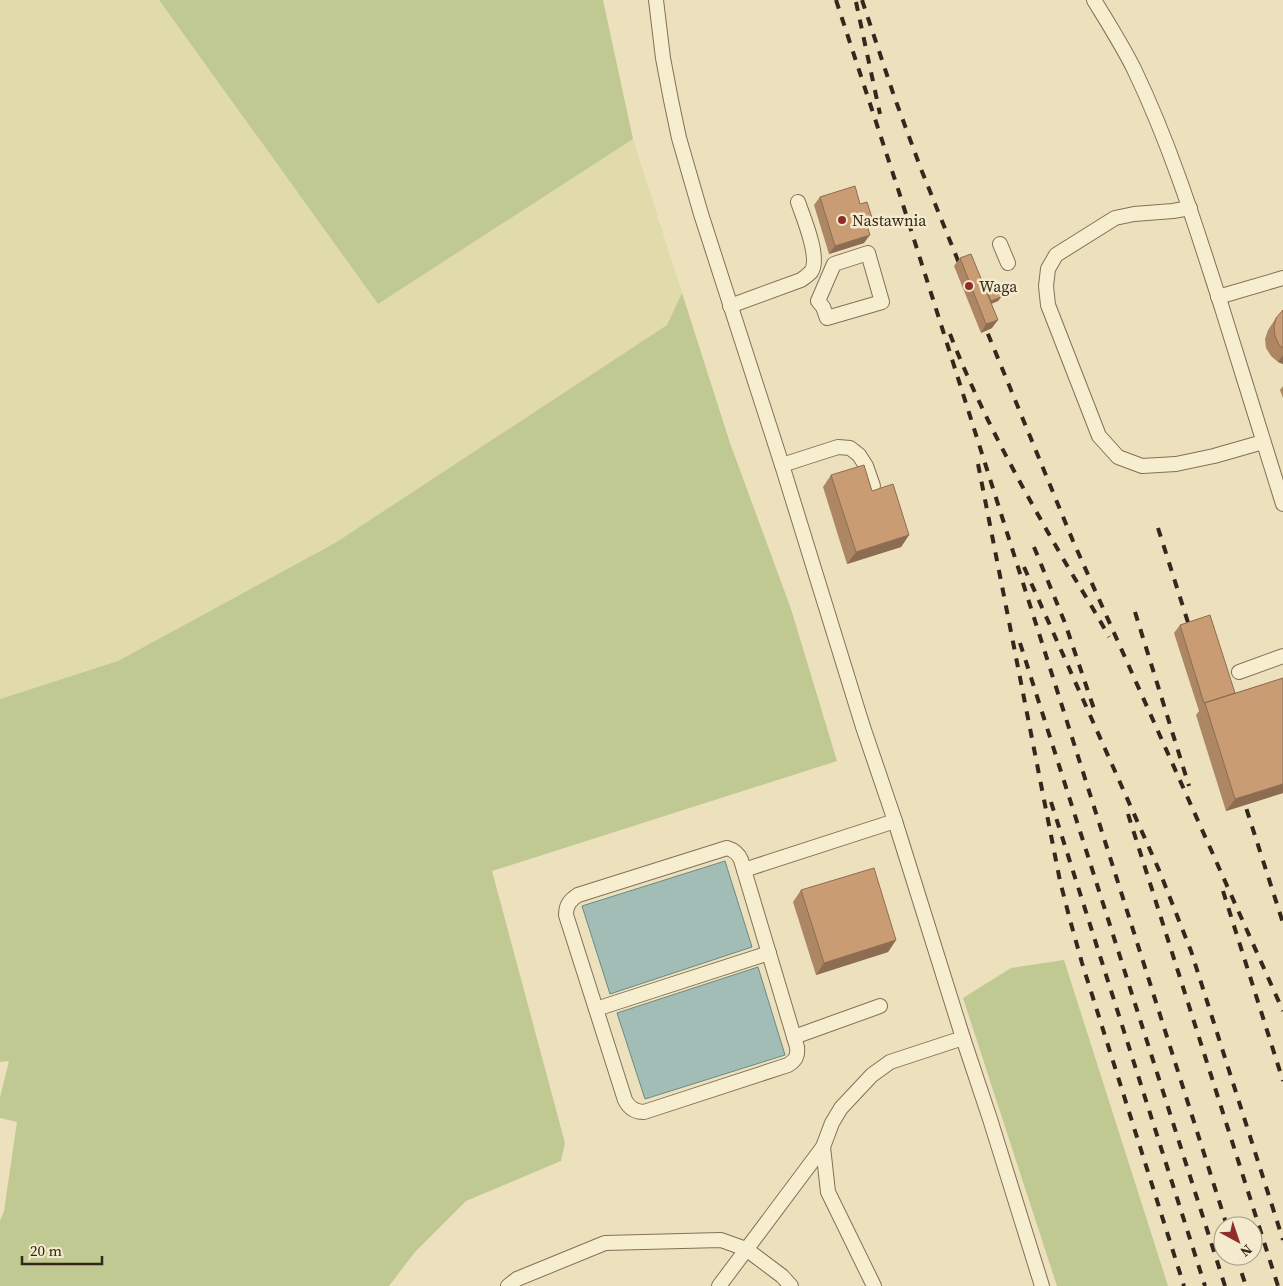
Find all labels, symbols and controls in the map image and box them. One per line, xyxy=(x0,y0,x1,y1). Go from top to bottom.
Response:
place label: Nastawnia xyxy=(852,209,927,231)
marker: Nastawnia xyxy=(836,214,848,226)
place label: Waga xyxy=(979,275,1018,297)
marker: Waga xyxy=(963,280,975,292)
north arrow xyxy=(1213,1216,1263,1266)
scale bar xyxy=(22,1234,102,1266)
text: 20 m xyxy=(30,1240,62,1261)
text: N xyxy=(1236,1240,1257,1262)

